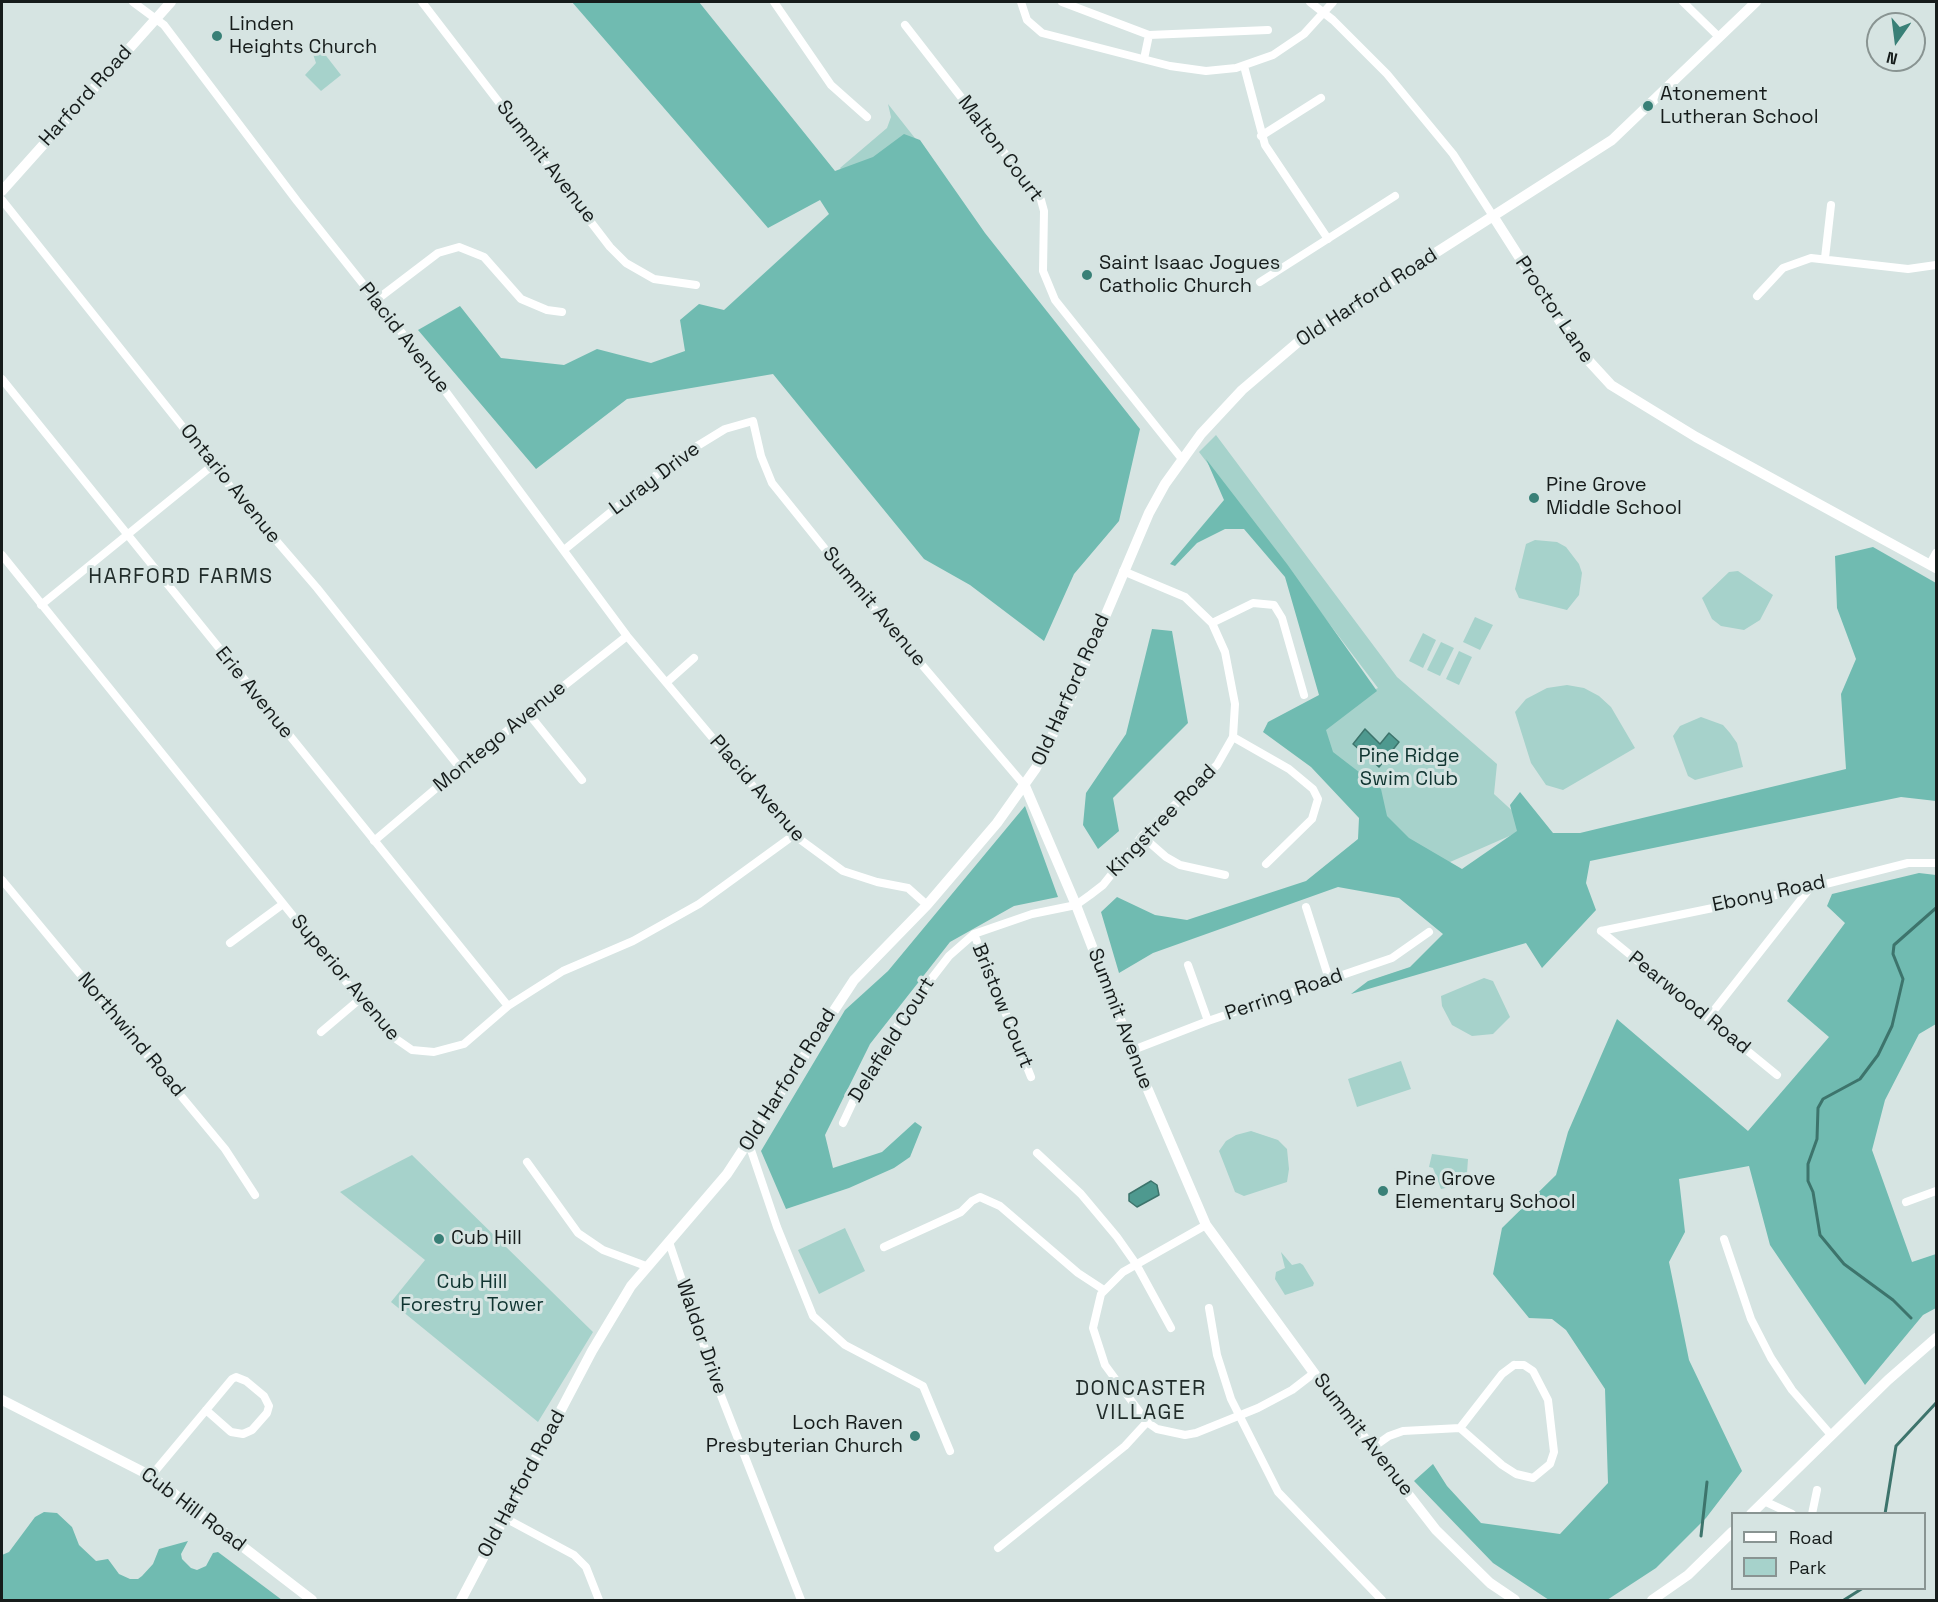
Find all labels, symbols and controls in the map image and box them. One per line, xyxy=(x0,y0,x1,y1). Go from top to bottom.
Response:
north arrow xyxy=(1866,12,1926,72)
place label: Linden Heights Church xyxy=(229,13,377,60)
marker: Linden Heights Church xyxy=(210,29,224,43)
street label: Harford Road xyxy=(35,41,137,151)
text: N xyxy=(1884,47,1900,69)
place label: Atonement Lutheran School xyxy=(1660,83,1819,130)
street label: Malton Court xyxy=(952,91,1048,207)
street label: Summit Avenue xyxy=(491,96,601,228)
marker: Atonement Lutheran School xyxy=(1641,99,1655,113)
street label: Old Harford Road xyxy=(1292,243,1442,353)
place label: Saint Isaac Jogues Catholic Church xyxy=(1099,252,1280,299)
street label: Proctor Lane xyxy=(1510,252,1598,368)
marker: Saint Isaac Jogues Catholic Church xyxy=(1080,268,1094,282)
street label: Placid Avenue xyxy=(353,278,455,398)
street label: Ontario Avenue xyxy=(175,419,285,549)
street label: Luray Drive xyxy=(605,437,705,521)
place label: Pine Grove Middle School xyxy=(1546,474,1682,521)
marker: Pine Grove Middle School xyxy=(1527,491,1541,505)
street label: Summit Avenue xyxy=(817,542,931,672)
district label: HARFORD FARMS xyxy=(88,564,274,590)
street label: Old Harford Road xyxy=(1027,610,1115,770)
street label: Erie Avenue xyxy=(210,642,298,744)
street label: Montego Avenue xyxy=(429,676,571,798)
street label: Placid Avenue xyxy=(704,731,810,847)
park label: Pine Ridge Swim Club xyxy=(1358,745,1460,792)
street label: Kingstree Road xyxy=(1102,760,1222,882)
street label: Ebony Road xyxy=(1710,870,1828,918)
street label: Superior Avenue xyxy=(285,910,405,1046)
street label: Bristow Court xyxy=(966,940,1038,1072)
street label: Summit Avenue xyxy=(1082,945,1158,1093)
street label: Pearwood Road xyxy=(1623,946,1755,1060)
street label: Perring Road xyxy=(1222,964,1346,1026)
street label: Northwind Road xyxy=(72,968,190,1102)
street label: Delafield Court xyxy=(844,973,940,1107)
street label: Old Harford Road xyxy=(735,1004,841,1156)
place label: Pine Grove Elementary School xyxy=(1395,1168,1576,1215)
marker: Pine Grove Elementary School xyxy=(1376,1184,1390,1198)
place label: Cub Hill xyxy=(451,1227,522,1251)
marker: Cub Hill xyxy=(432,1232,446,1246)
park label: Cub Hill Forestry Tower xyxy=(400,1271,544,1318)
street label: Waldor Drive xyxy=(670,1277,732,1397)
street label: Summit Avenue xyxy=(1308,1369,1418,1501)
district label: DONCASTER VILLAGE xyxy=(1075,1376,1207,1426)
street label: Old Harford Road xyxy=(473,1406,571,1562)
place label: Loch Raven Presbyterian Church xyxy=(706,1412,903,1459)
marker: Loch Raven Presbyterian Church xyxy=(908,1429,922,1443)
street label: Cub Hill Road xyxy=(136,1463,250,1557)
legend xyxy=(1731,1512,1926,1590)
text: Road xyxy=(1789,1526,1833,1549)
text: Park xyxy=(1789,1556,1826,1579)

